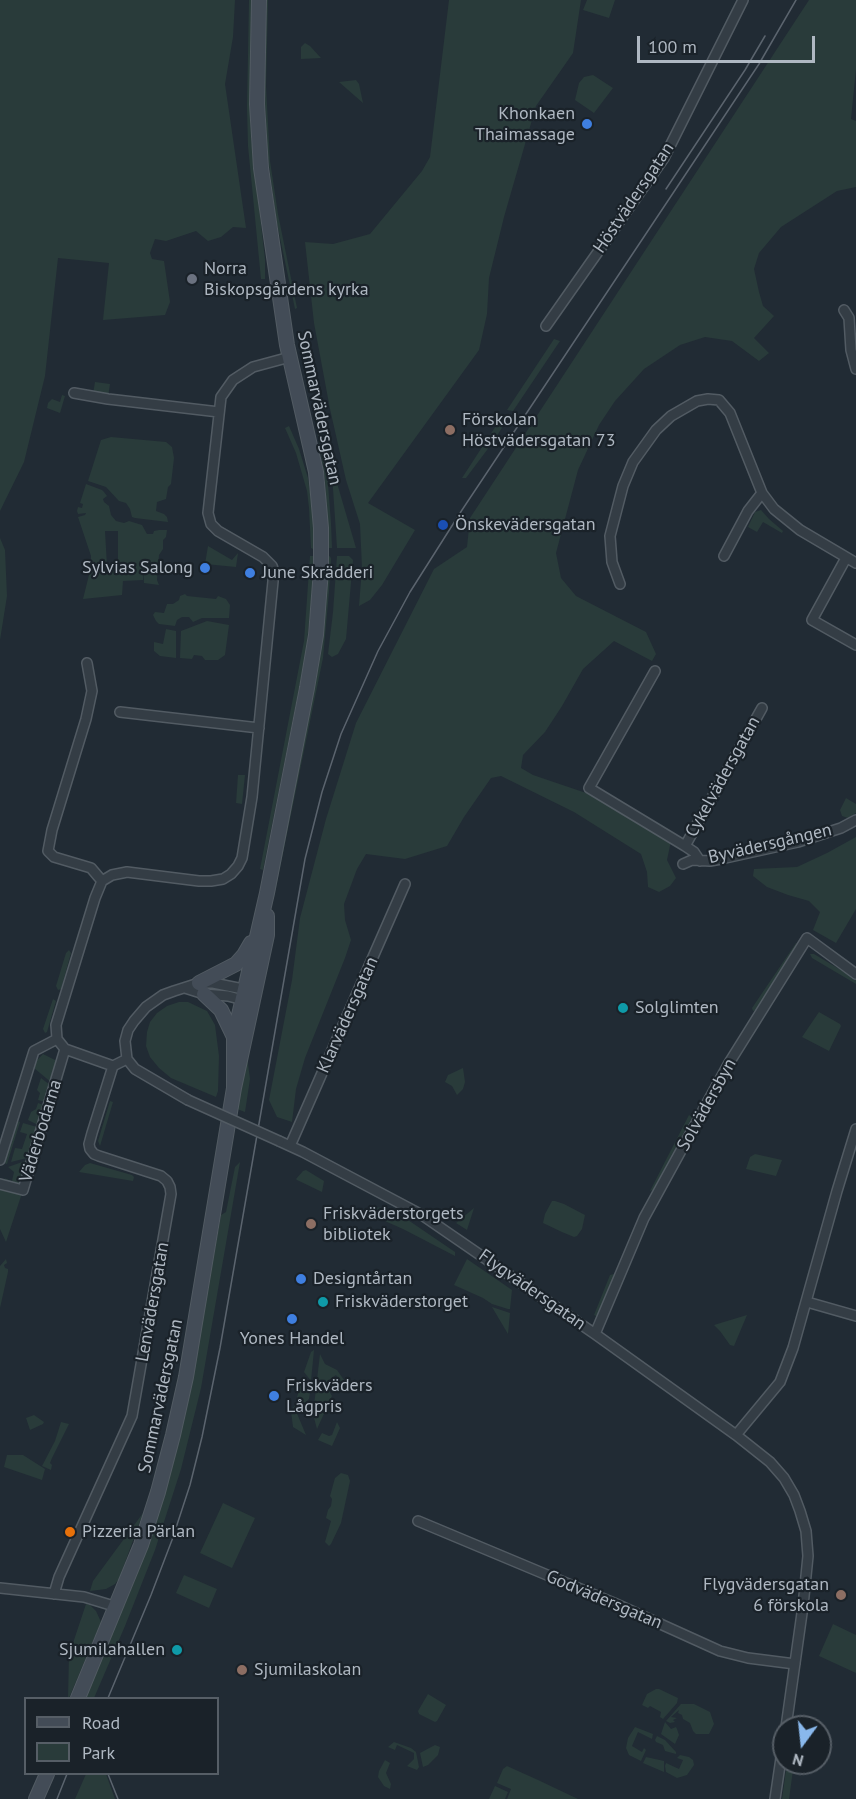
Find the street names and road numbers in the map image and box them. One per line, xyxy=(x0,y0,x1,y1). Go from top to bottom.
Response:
street label: Höstvädersgatan xyxy=(589,138,679,258)
street label: Sommarvädersgatan xyxy=(292,329,346,487)
street label: Cykelvädersgatan xyxy=(681,713,765,841)
street label: Byvädersgången xyxy=(706,819,834,869)
street label: Klarvädersgatan xyxy=(313,954,383,1076)
street label: Solvädersbyn xyxy=(673,1055,741,1155)
street label: Väderbodarna xyxy=(15,1077,67,1185)
street label: Lenvädersgatan xyxy=(132,1241,174,1363)
street label: Flygvädersgatan xyxy=(474,1245,590,1335)
street label: Sommarvädersgatan xyxy=(134,1317,188,1475)
street label: Godvädersgatan xyxy=(543,1566,665,1634)

